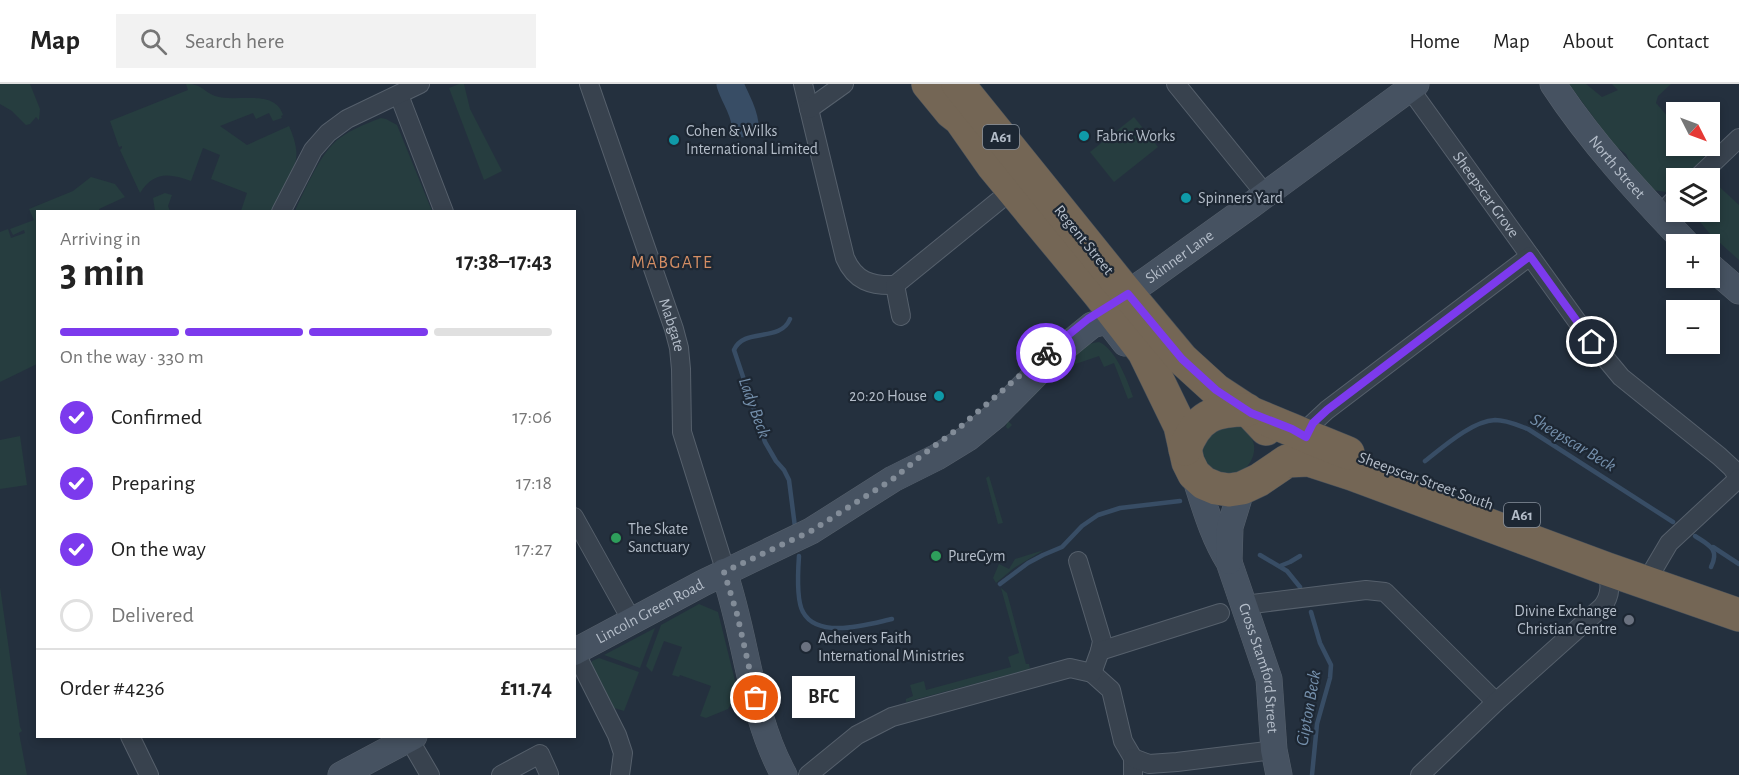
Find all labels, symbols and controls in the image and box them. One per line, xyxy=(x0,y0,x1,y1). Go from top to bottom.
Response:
search box xyxy=(116,14,536,68)
icon: search xyxy=(137,25,170,58)
text: Map xyxy=(30,27,80,55)
text: Search here xyxy=(185,30,284,52)
text: Home xyxy=(1409,31,1460,52)
text: Map xyxy=(1493,31,1530,52)
text: About xyxy=(1563,31,1613,52)
text: Contact xyxy=(1646,31,1709,52)
north arrow xyxy=(1666,102,1720,156)
map controls xyxy=(1666,102,1720,354)
place label: Cohen & Wilks International Limited xyxy=(686,123,818,157)
road number: A61 xyxy=(983,125,1019,149)
place label: Fabric Works xyxy=(1096,128,1176,144)
marker: Fabric Works xyxy=(1077,129,1091,143)
marker: Cohen & Wilks International Limited xyxy=(667,133,681,147)
street label: North Street xyxy=(1586,133,1648,202)
street label: Sheepscar Grove xyxy=(1450,149,1522,240)
button: layers xyxy=(1666,168,1720,222)
place label: Spinners Yard xyxy=(1198,190,1283,206)
marker: Spinners Yard xyxy=(1179,191,1193,205)
street label: Regent Street xyxy=(1051,202,1117,278)
street label: Skinner Lane xyxy=(1142,227,1216,286)
text: Arriving in xyxy=(60,229,141,249)
button: + xyxy=(1666,234,1720,288)
text: 17:38–17:43 xyxy=(456,250,552,272)
text: 3 min xyxy=(60,254,145,293)
district label: MABGATE xyxy=(631,254,713,272)
street label: Mabgate xyxy=(656,296,687,352)
button: − xyxy=(1666,300,1720,354)
pin xyxy=(1566,316,1617,367)
courier xyxy=(1016,323,1076,383)
icon: home xyxy=(1575,325,1608,358)
icon: bike xyxy=(1030,337,1063,370)
text: On the way · 330 m xyxy=(60,347,204,367)
water label: Lady Beck xyxy=(735,375,773,441)
place label: 20:20 House xyxy=(849,388,927,404)
marker: 20:20 House xyxy=(932,389,946,403)
icon: check xyxy=(60,401,93,434)
text: Confirmed xyxy=(111,406,202,428)
text: 17:06 xyxy=(512,407,552,427)
water label: Sheepscar Beck xyxy=(1527,411,1619,475)
street label: Sheepscar Street South xyxy=(1356,449,1496,513)
icon: check xyxy=(60,467,93,500)
text: Preparing xyxy=(111,472,195,494)
text: 17:18 xyxy=(516,473,552,493)
road number: A61 xyxy=(1504,503,1540,527)
place label: The Skate Sanctuary xyxy=(628,521,690,556)
marker: The Skate Sanctuary xyxy=(609,531,623,545)
icon: check xyxy=(60,533,93,566)
text: On the way xyxy=(111,538,206,560)
text: 17:27 xyxy=(515,539,552,559)
place label: PureGym xyxy=(948,548,1006,565)
marker: PureGym xyxy=(929,549,943,563)
street label: Lincoln Green Road xyxy=(593,576,706,647)
street label: Cross Stamford Street xyxy=(1236,601,1281,734)
place label: Divine Exchange Christian Centre xyxy=(1514,603,1617,637)
text: Delivered xyxy=(111,604,194,626)
marker: Divine Exchange Christian Centre xyxy=(1622,613,1636,627)
place label: Acheivers Faith International Ministries xyxy=(818,630,964,664)
marker: Acheivers Faith International Ministries xyxy=(799,640,813,654)
water label: Gipton Beck xyxy=(1293,669,1325,747)
pin xyxy=(730,672,781,723)
text: Order #4236 xyxy=(60,677,165,699)
text: £11.74 xyxy=(501,677,552,699)
callout: BFC xyxy=(792,677,855,719)
icon: bag xyxy=(739,681,772,714)
text: BFC xyxy=(808,687,839,707)

